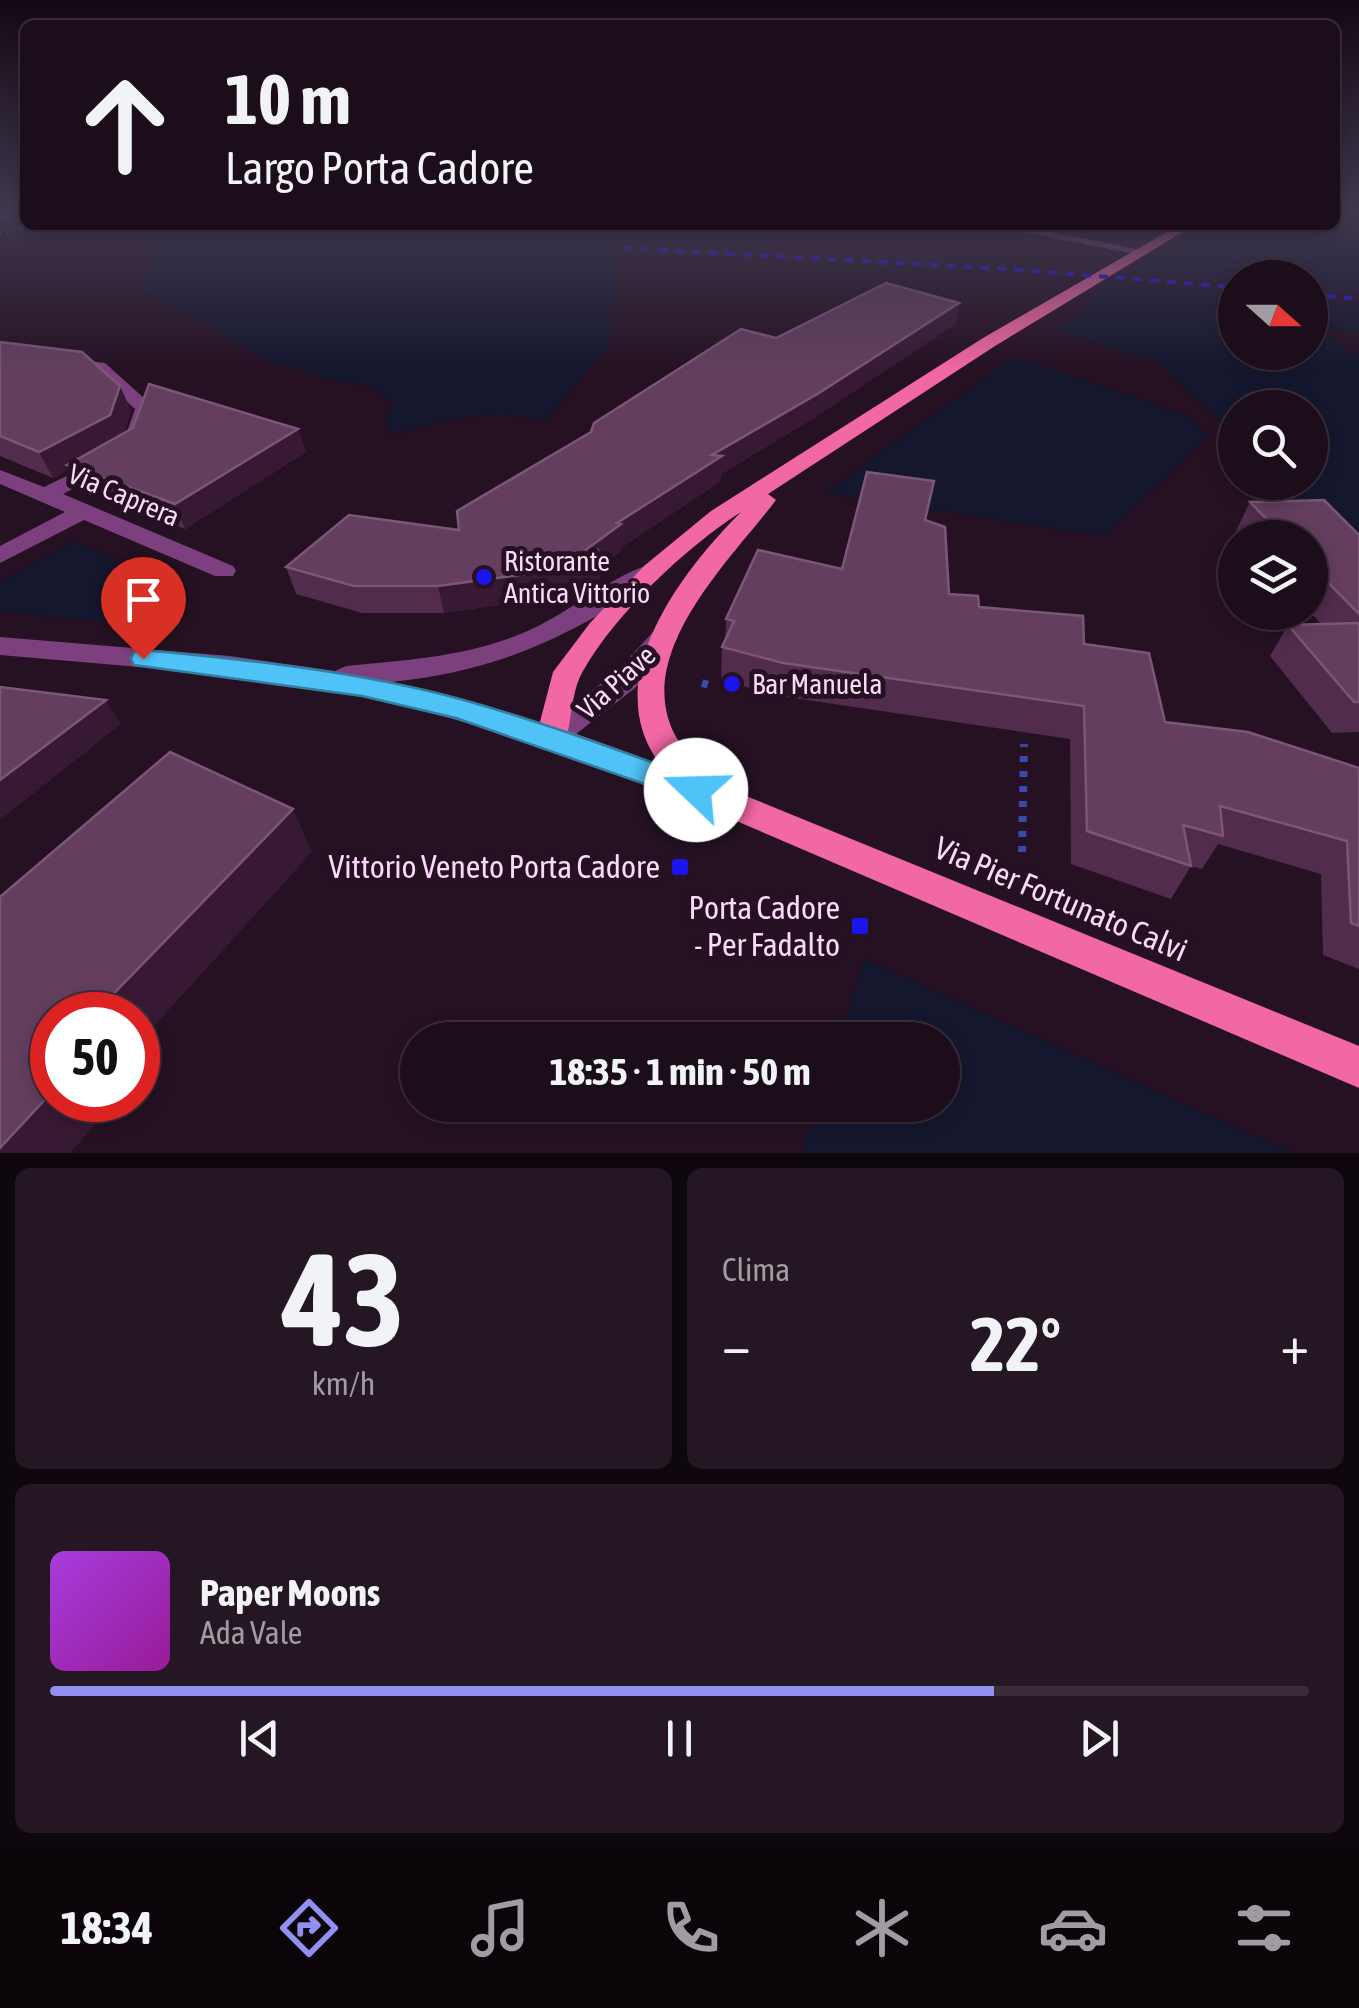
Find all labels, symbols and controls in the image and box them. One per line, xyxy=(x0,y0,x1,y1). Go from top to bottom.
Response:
text: 10 m xyxy=(225,59,351,139)
icon: ahead xyxy=(60,60,190,190)
text: Largo Porta Cadore xyxy=(225,142,534,194)
north arrow xyxy=(1218,260,1328,370)
map controls xyxy=(1218,260,1328,630)
button: search xyxy=(1218,390,1328,500)
street label: Via Caprera xyxy=(64,457,184,533)
button: layers xyxy=(1218,520,1328,630)
place label: Ristorante Antica Vittorio xyxy=(504,545,650,609)
pin xyxy=(101,557,186,660)
marker: Ristorante Antica Vittorio xyxy=(473,566,495,588)
icon: arrive xyxy=(116,572,171,627)
street label: Via Piave xyxy=(571,639,661,725)
place label: Bar Manuela xyxy=(752,668,882,700)
marker: Bar Manuela xyxy=(721,673,743,695)
position arrow xyxy=(644,738,748,842)
street label: Via Pier Fortunato Calvi xyxy=(929,829,1193,968)
place label: Vittorio Veneto Porta Cadore xyxy=(329,848,660,885)
marker: Vittorio Veneto Porta Cadore xyxy=(669,856,691,878)
place label: Porta Cadore - Per Fadalto xyxy=(689,889,840,963)
marker: Porta Cadore - Per Fadalto xyxy=(849,915,871,937)
speed limit sign: 50 xyxy=(30,992,160,1122)
text: 18:35 · 1 min · 50 m xyxy=(549,1050,811,1093)
text: 43 xyxy=(282,1225,405,1374)
text: Clima xyxy=(722,1251,790,1288)
text: 22° xyxy=(970,1301,1061,1387)
text: − xyxy=(722,1313,751,1376)
text: + xyxy=(1280,1313,1309,1376)
text: km/h xyxy=(312,1365,375,1402)
text: Paper Moons xyxy=(200,1571,380,1614)
text: Ada Vale xyxy=(200,1614,302,1651)
icon: previous xyxy=(232,1711,287,1766)
icon: pause xyxy=(652,1711,707,1766)
icon: next xyxy=(1072,1711,1127,1766)
icon: directions xyxy=(274,1893,344,1963)
icon: music xyxy=(465,1893,535,1963)
icon: phone xyxy=(656,1893,726,1963)
icon: climate xyxy=(847,1893,917,1963)
icon: car xyxy=(1038,1893,1108,1963)
icon: filters xyxy=(1229,1893,1299,1963)
text: 18:34 xyxy=(60,1902,153,1954)

